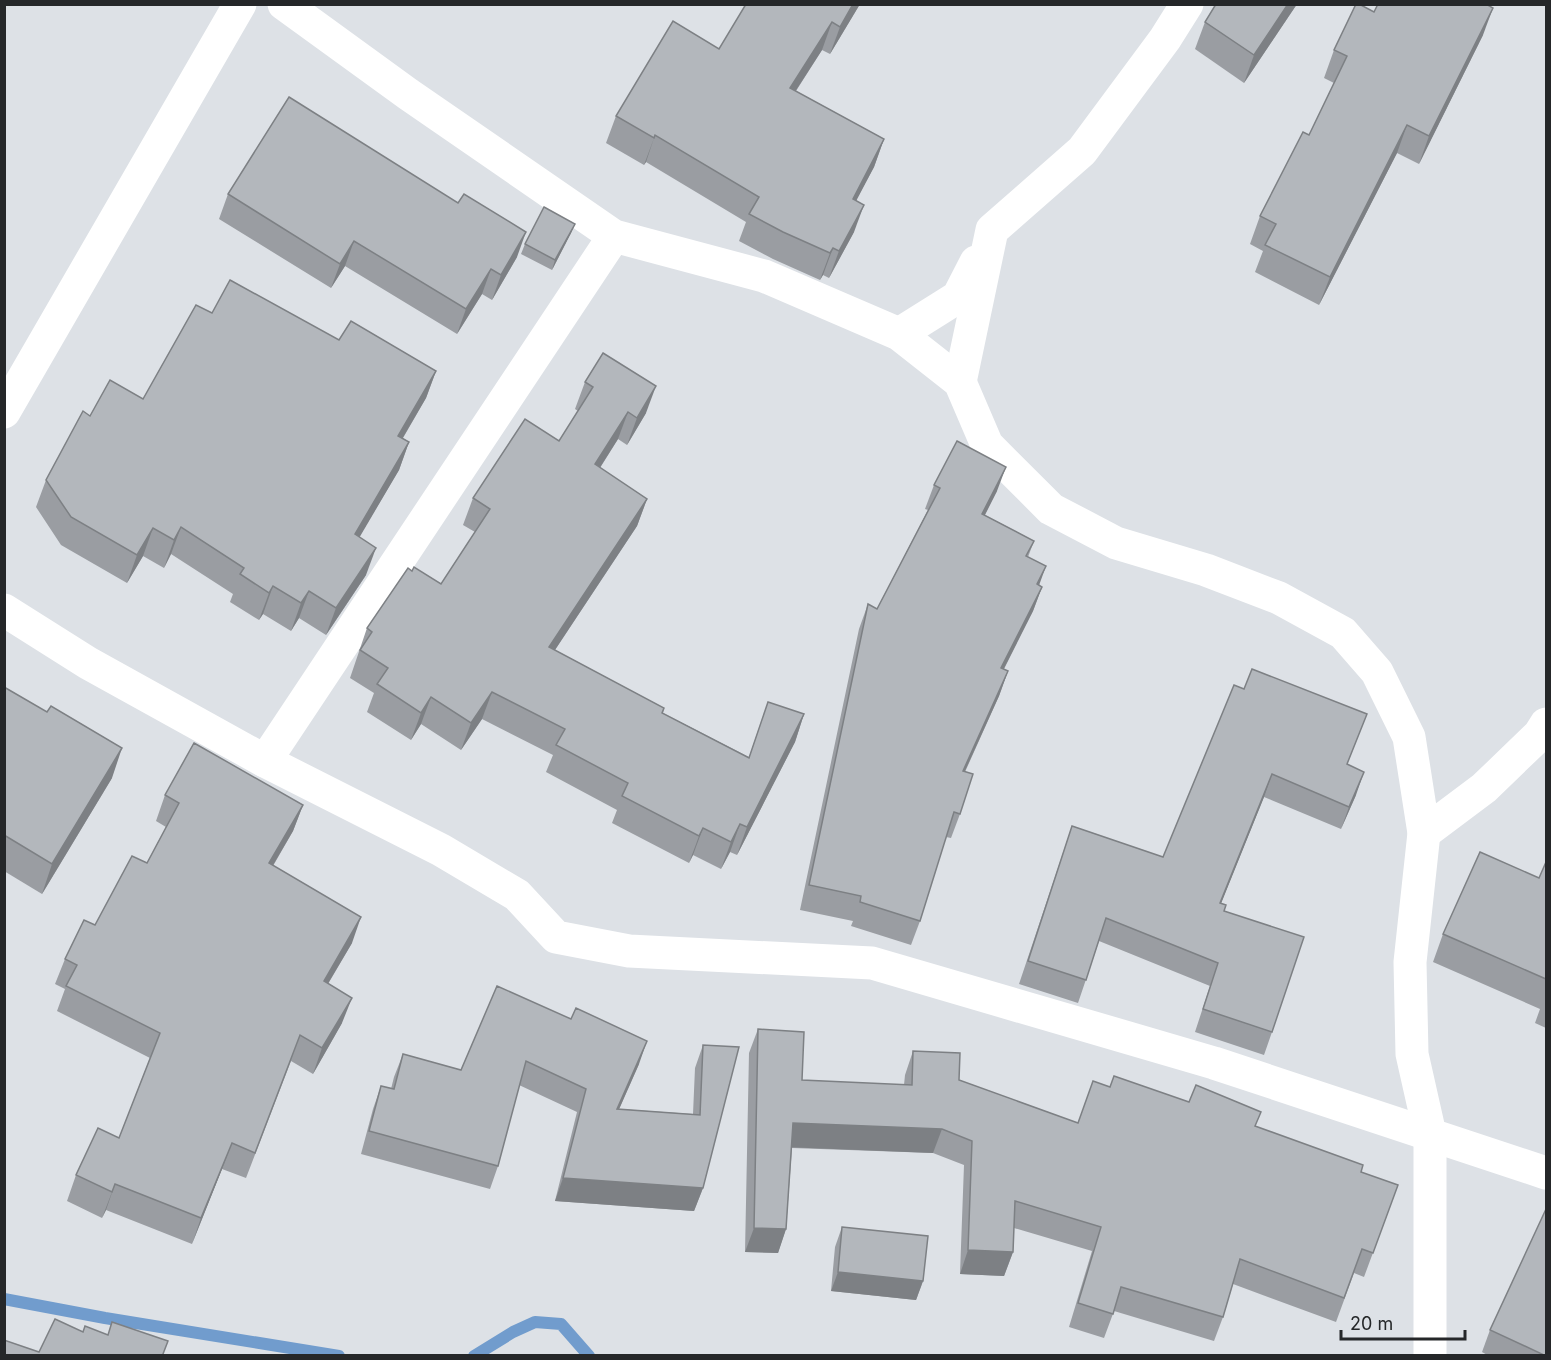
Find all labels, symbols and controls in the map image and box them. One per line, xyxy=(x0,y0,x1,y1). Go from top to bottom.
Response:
scale bar xyxy=(1341,1303,1466,1341)
text: 20 m xyxy=(1350,1313,1393,1334)

